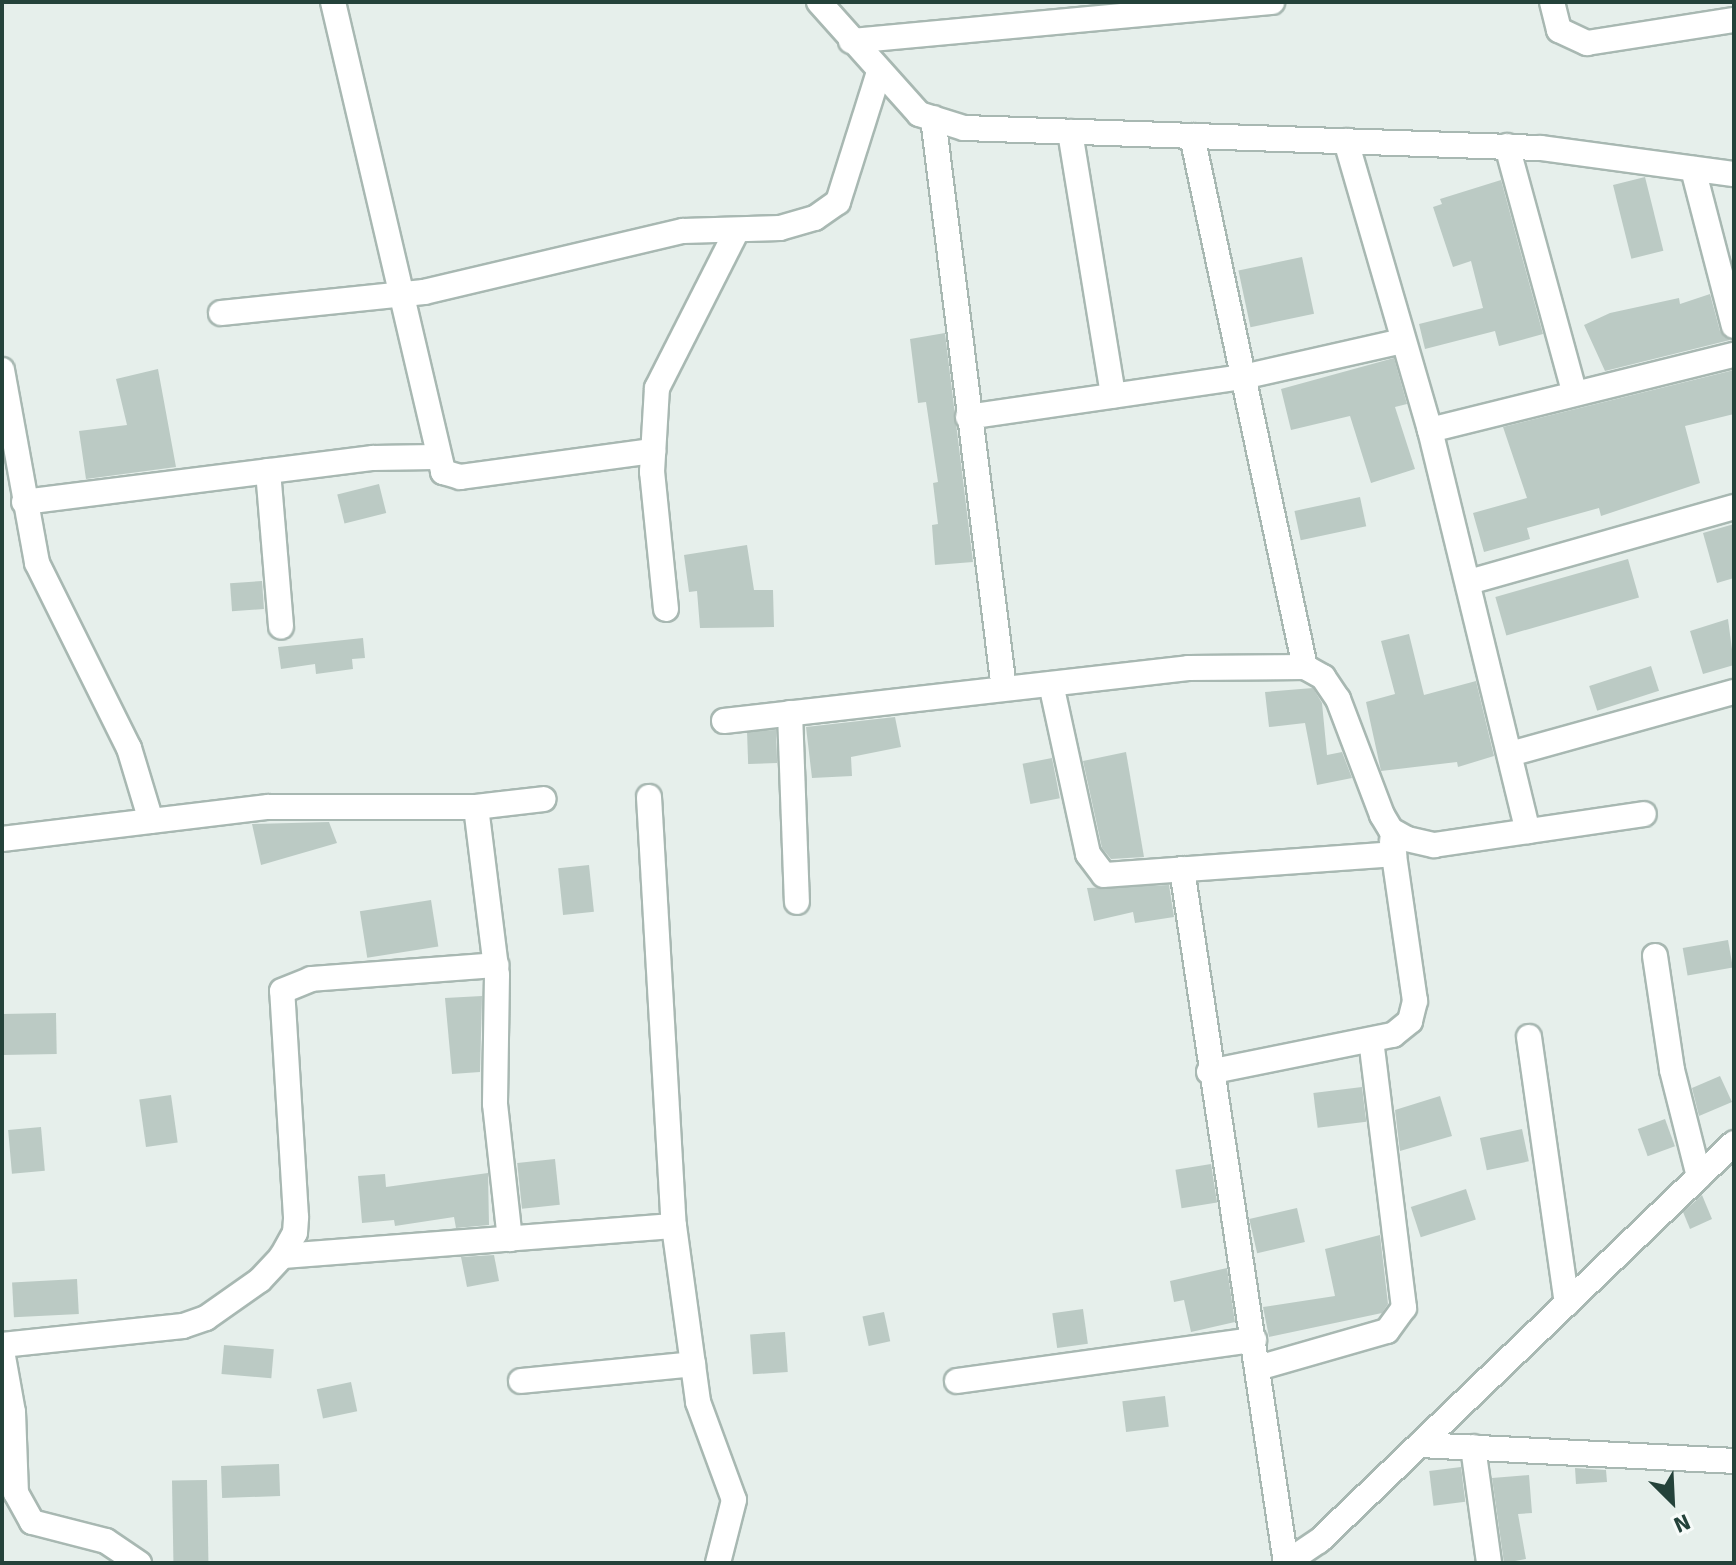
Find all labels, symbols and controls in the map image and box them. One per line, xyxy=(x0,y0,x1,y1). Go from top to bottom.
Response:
north arrow xyxy=(1632,1461,1712,1541)
text: N xyxy=(1669,1508,1694,1539)

